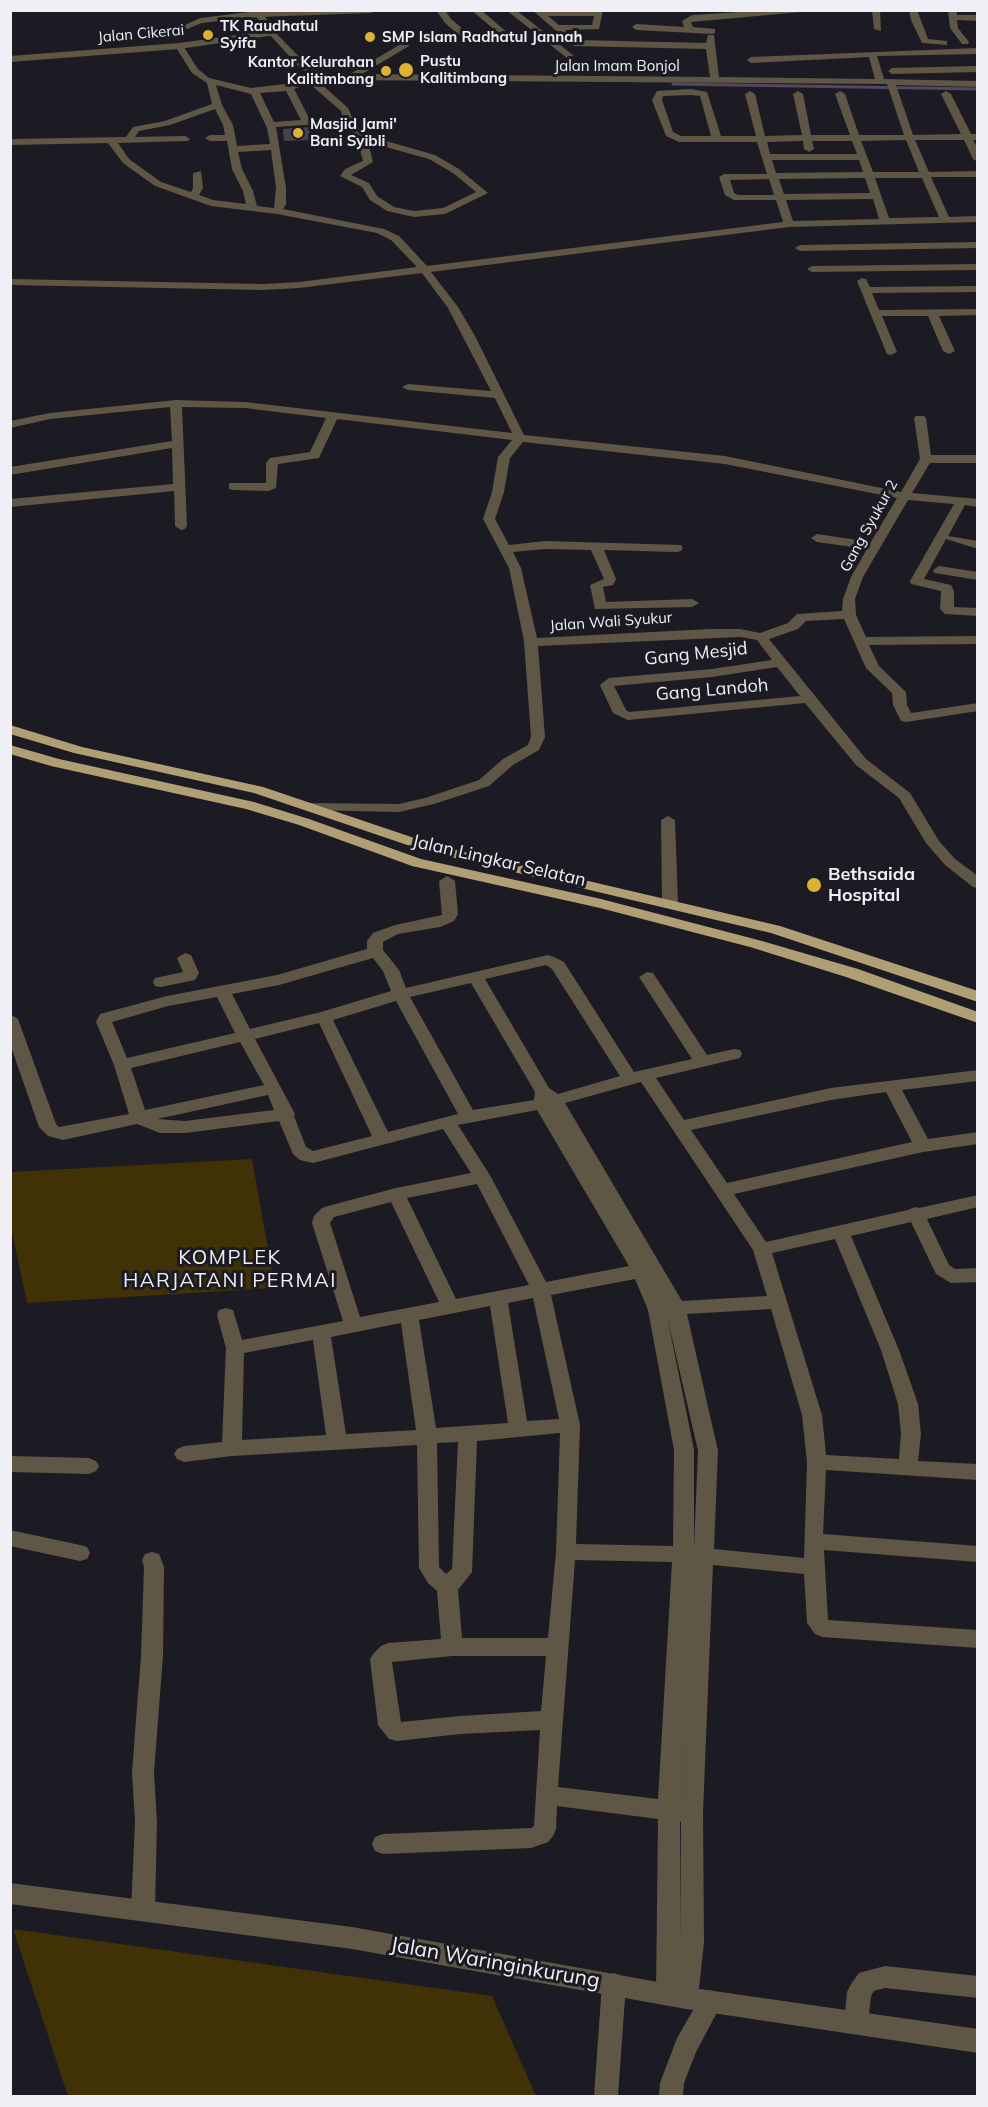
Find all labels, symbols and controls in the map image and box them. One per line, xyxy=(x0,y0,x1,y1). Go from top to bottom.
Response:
place label: TK Raudhatul Syifa xyxy=(220,17,318,52)
street label: Jalan Cikerai xyxy=(97,21,185,47)
marker: TK Raudhatul Syifa xyxy=(201,28,215,42)
place label: SMP Islam Radhatul Jannah xyxy=(382,28,583,46)
marker: SMP Islam Radhatul Jannah xyxy=(363,30,377,44)
place label: Pustu Kalitimbang xyxy=(420,52,507,87)
place label: Kantor Kelurahan Kalitimbang xyxy=(248,53,374,88)
street label: Jalan Imam Bonjol xyxy=(554,57,680,75)
marker: Pustu Kalitimbang xyxy=(397,61,415,79)
marker: Kantor Kelurahan Kalitimbang xyxy=(379,64,393,78)
place label: Masjid Jami' Bani Syibli xyxy=(310,115,397,150)
marker: Masjid Jami' Bani Syibli xyxy=(291,126,305,140)
street label: Gang Syukur 2 xyxy=(836,477,902,575)
street label: Jalan Wali Syukur xyxy=(549,609,673,635)
street label: Gang Mesjid xyxy=(643,638,749,670)
street label: Gang Landoh xyxy=(655,674,769,706)
street label: Jalan Lingkar Selatan xyxy=(410,831,588,891)
place label: Bethsaida Hospital xyxy=(828,864,915,906)
marker: Bethsaida Hospital xyxy=(805,876,823,894)
district label: KOMPLEK HARJATANI PERMAI xyxy=(123,1246,337,1293)
street label: Jalan Waringinkurung xyxy=(388,1932,602,1994)

